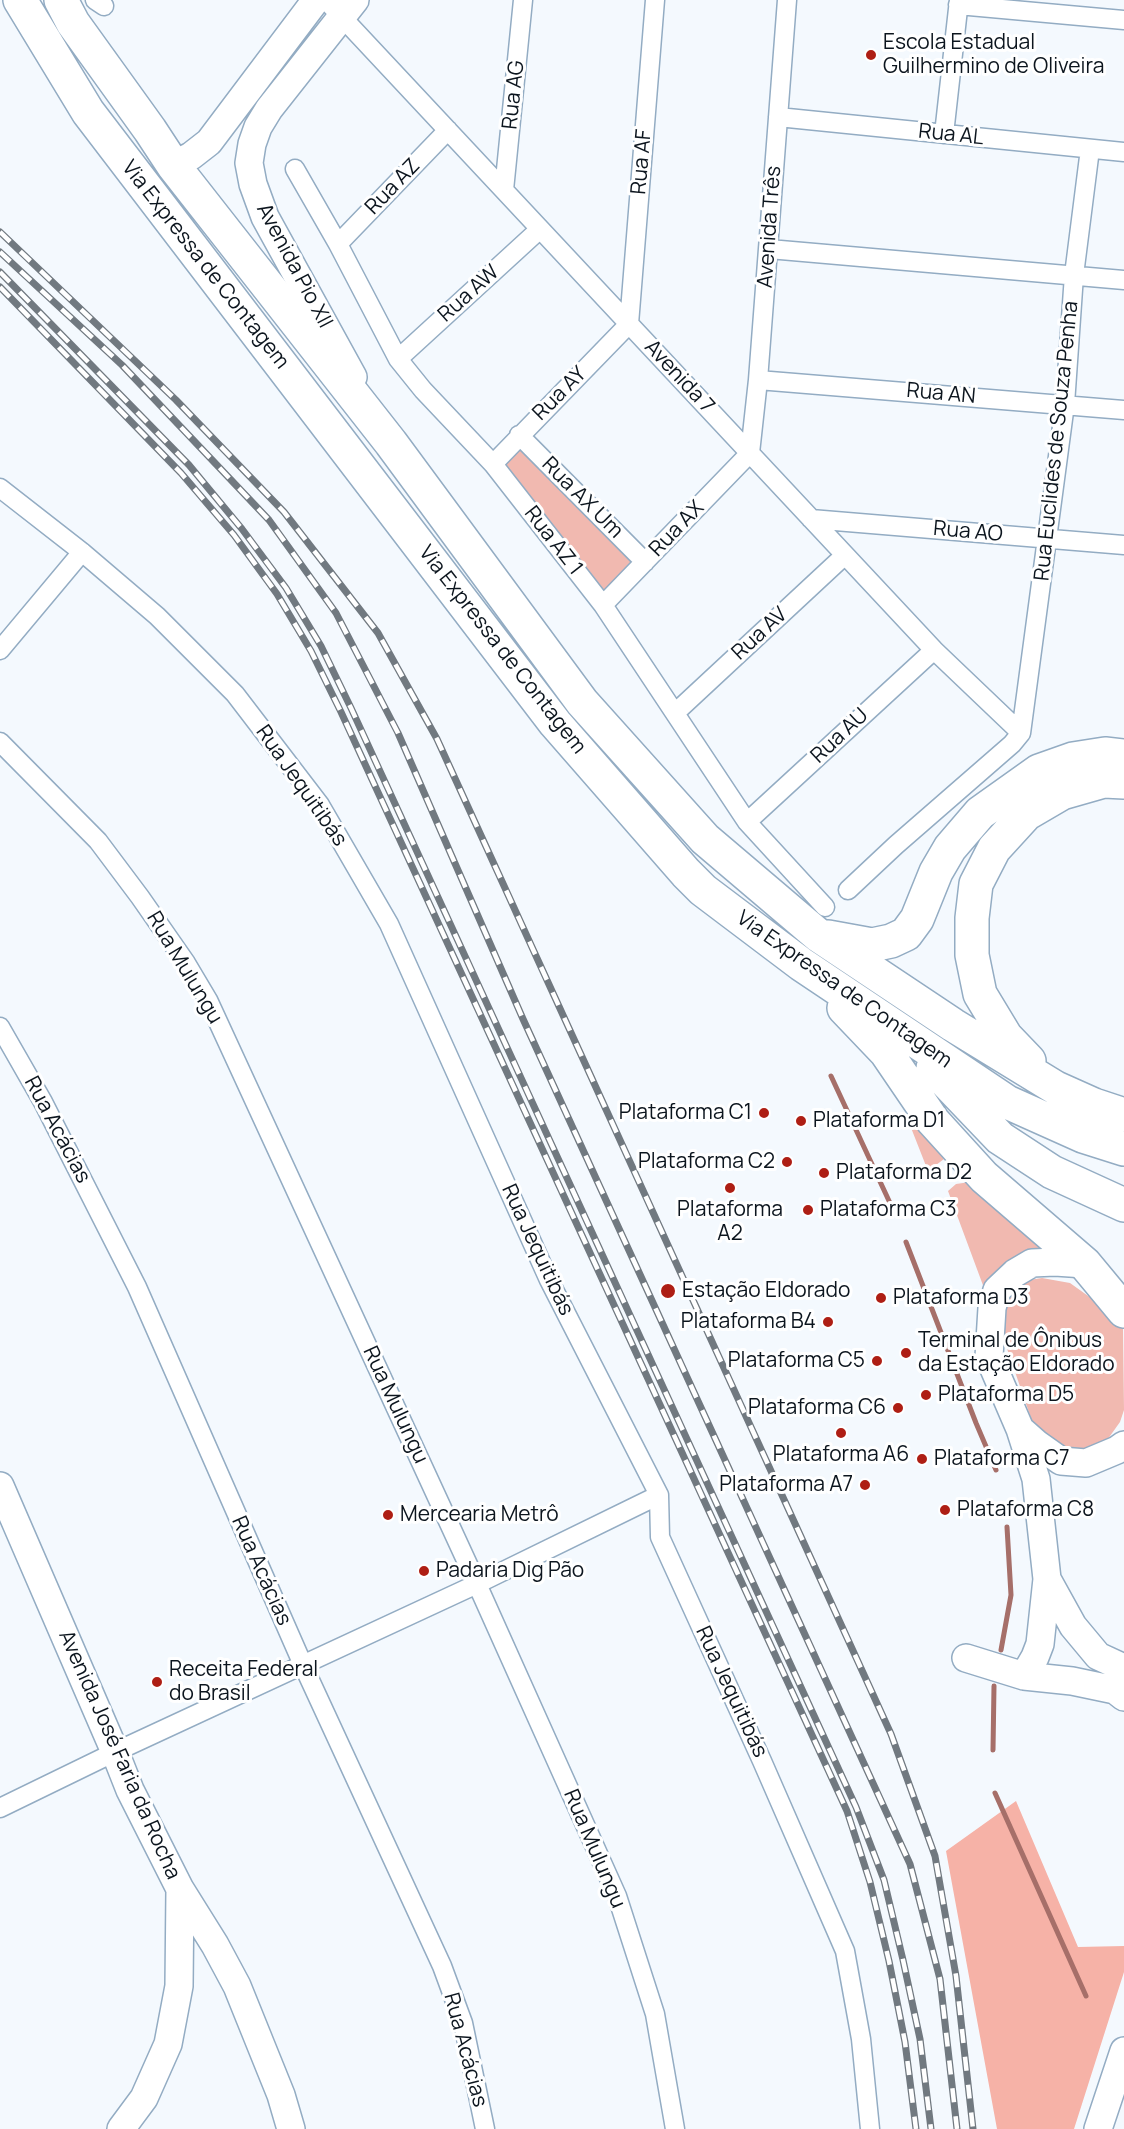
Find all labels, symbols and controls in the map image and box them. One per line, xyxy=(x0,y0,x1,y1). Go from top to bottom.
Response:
place label: Escola Estadual Guilhermino de Oliveira xyxy=(883,30,1104,80)
marker: Escola Estadual Guilhermino de Oliveira xyxy=(864,48,878,62)
street label: Rua AG xyxy=(498,59,530,131)
street label: Rua AL xyxy=(917,119,985,151)
street label: Rua AF xyxy=(627,128,657,196)
street label: Rua AZ xyxy=(360,154,426,220)
street label: Via Expressa de Contagem xyxy=(116,156,294,374)
street label: Avenida Três xyxy=(753,165,787,289)
street label: Avenida Pio XII xyxy=(251,200,337,332)
street label: Rua AW xyxy=(433,260,505,328)
street label: Rua Euclides de Souza Penha xyxy=(1030,300,1084,582)
street label: Avenida 7 xyxy=(639,335,719,419)
street label: Rua AY xyxy=(528,362,592,426)
street label: Rua AN xyxy=(905,378,977,410)
street label: Rua AX Um xyxy=(536,452,628,544)
street label: Rua AX xyxy=(644,496,710,562)
street label: Rua AZ 1 xyxy=(518,502,588,580)
street label: Rua AO xyxy=(932,516,1004,548)
street label: Via Expressa de Contagem xyxy=(413,541,591,759)
street label: Rua AV xyxy=(727,602,793,666)
street label: Rua AU xyxy=(806,703,874,769)
street label: Rua Jequitibás xyxy=(250,721,352,851)
street label: Via Expressa de Contagem xyxy=(731,906,957,1074)
street label: Rua Mulungu xyxy=(141,907,227,1029)
street label: Rua Acácias xyxy=(18,1072,96,1188)
place label: Plataforma C1 xyxy=(619,1100,752,1126)
marker: Plataforma C1 xyxy=(757,1106,771,1120)
place label: Plataforma D1 xyxy=(813,1108,945,1134)
marker: Plataforma D1 xyxy=(794,1114,808,1128)
place label: Plataforma C2 xyxy=(638,1149,775,1175)
marker: Plataforma C2 xyxy=(780,1155,794,1169)
place label: Plataforma D2 xyxy=(836,1160,972,1186)
marker: Plataforma D2 xyxy=(817,1166,831,1180)
street label: Rua Jequitibás xyxy=(496,1180,578,1320)
marker: Plataforma A2 xyxy=(723,1181,737,1195)
place label: Plataforma A2 xyxy=(677,1197,783,1247)
place label: Plataforma C3 xyxy=(820,1197,957,1223)
marker: Plataforma C3 xyxy=(801,1203,815,1217)
place label: Estação Eldorado xyxy=(682,1278,850,1304)
marker: Estação Eldorado xyxy=(659,1282,677,1300)
place label: Plataforma D3 xyxy=(893,1285,1029,1311)
marker: Plataforma D3 xyxy=(874,1291,888,1305)
place label: Plataforma B4 xyxy=(681,1309,816,1335)
marker: Plataforma B4 xyxy=(821,1315,835,1329)
place label: Terminal de Ônibus da Estação Eldorado xyxy=(918,1328,1115,1378)
street label: Rua Mulungu xyxy=(357,1342,433,1468)
marker: Terminal de Ônibus da Estação Eldorado xyxy=(899,1346,913,1360)
place label: Plataforma C5 xyxy=(728,1348,865,1374)
marker: Plataforma C5 xyxy=(870,1354,884,1368)
place label: Plataforma D5 xyxy=(938,1382,1074,1408)
marker: Plataforma D5 xyxy=(919,1388,933,1402)
place label: Plataforma C6 xyxy=(748,1395,886,1421)
marker: Plataforma C6 xyxy=(891,1401,905,1415)
marker: Plataforma A6 xyxy=(834,1426,848,1440)
place label: Plataforma A6 xyxy=(773,1442,909,1468)
place label: Plataforma C7 xyxy=(934,1446,1070,1472)
marker: Plataforma C7 xyxy=(915,1452,929,1466)
place label: Plataforma A7 xyxy=(719,1472,853,1498)
marker: Plataforma A7 xyxy=(858,1478,872,1492)
place label: Plataforma C8 xyxy=(957,1497,1094,1523)
place label: Mercearia Metrô xyxy=(400,1502,559,1528)
marker: Plataforma C8 xyxy=(938,1503,952,1517)
marker: Mercearia Metrô xyxy=(381,1508,395,1522)
street label: Rua Acácias xyxy=(226,1512,296,1630)
place label: Padaria Dig Pão xyxy=(436,1558,584,1584)
marker: Padaria Dig Pão xyxy=(417,1564,431,1578)
street label: Rua Jequitibás xyxy=(690,1622,772,1762)
street label: Avenida José Faria da Rocha xyxy=(53,1627,185,1883)
place label: Receita Federal do Brasil xyxy=(169,1657,318,1707)
marker: Receita Federal do Brasil xyxy=(150,1675,164,1689)
street label: Rua Mulungu xyxy=(558,1786,630,1912)
street label: Rua Acácias xyxy=(438,1990,492,2110)

